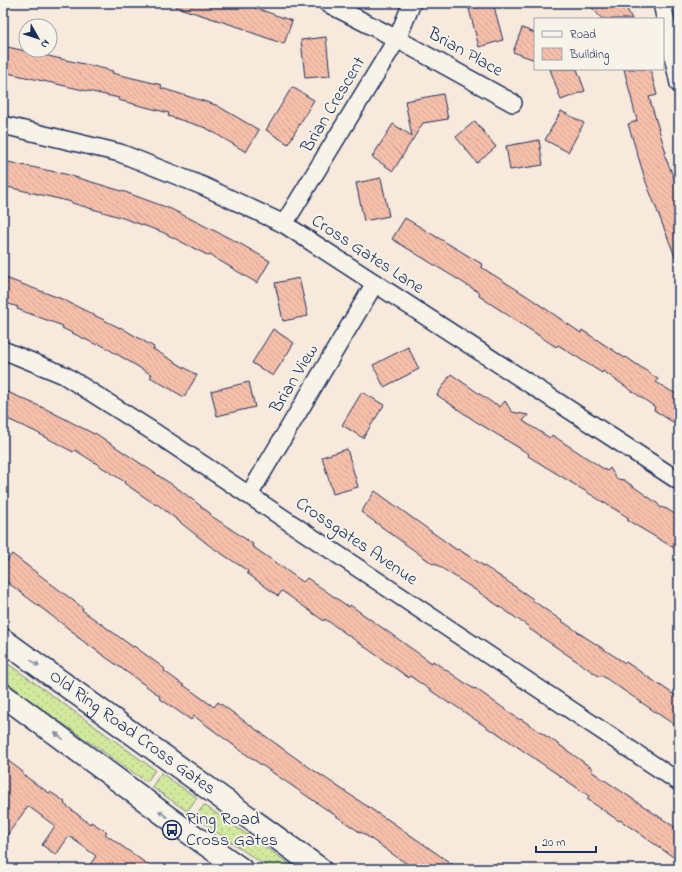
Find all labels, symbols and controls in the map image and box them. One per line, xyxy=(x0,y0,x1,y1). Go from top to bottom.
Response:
north arrow xyxy=(18,18,58,58)
legend xyxy=(534,18,664,70)
street label: Brian Place xyxy=(422,21,508,85)
text: Road xyxy=(570,26,596,44)
text: N xyxy=(36,36,54,52)
text: Building xyxy=(569,46,609,65)
street label: Brian Crescent xyxy=(295,52,373,159)
street label: Cross Gates Lane xyxy=(306,209,429,302)
street label: Brian View xyxy=(264,339,326,419)
street label: Crossgates Avenue xyxy=(289,491,423,594)
one-way arrow xyxy=(29,658,40,667)
street label: Old Ring Road Cross Gates xyxy=(43,664,221,802)
one-way arrow xyxy=(53,732,64,740)
place label: Ring Road Cross Gates xyxy=(186,807,278,854)
one-way arrow xyxy=(158,810,169,818)
bus stop icon: Ring Road Cross Gates xyxy=(161,819,183,841)
scale bar xyxy=(536,828,596,854)
text: 20 m xyxy=(542,834,565,852)

